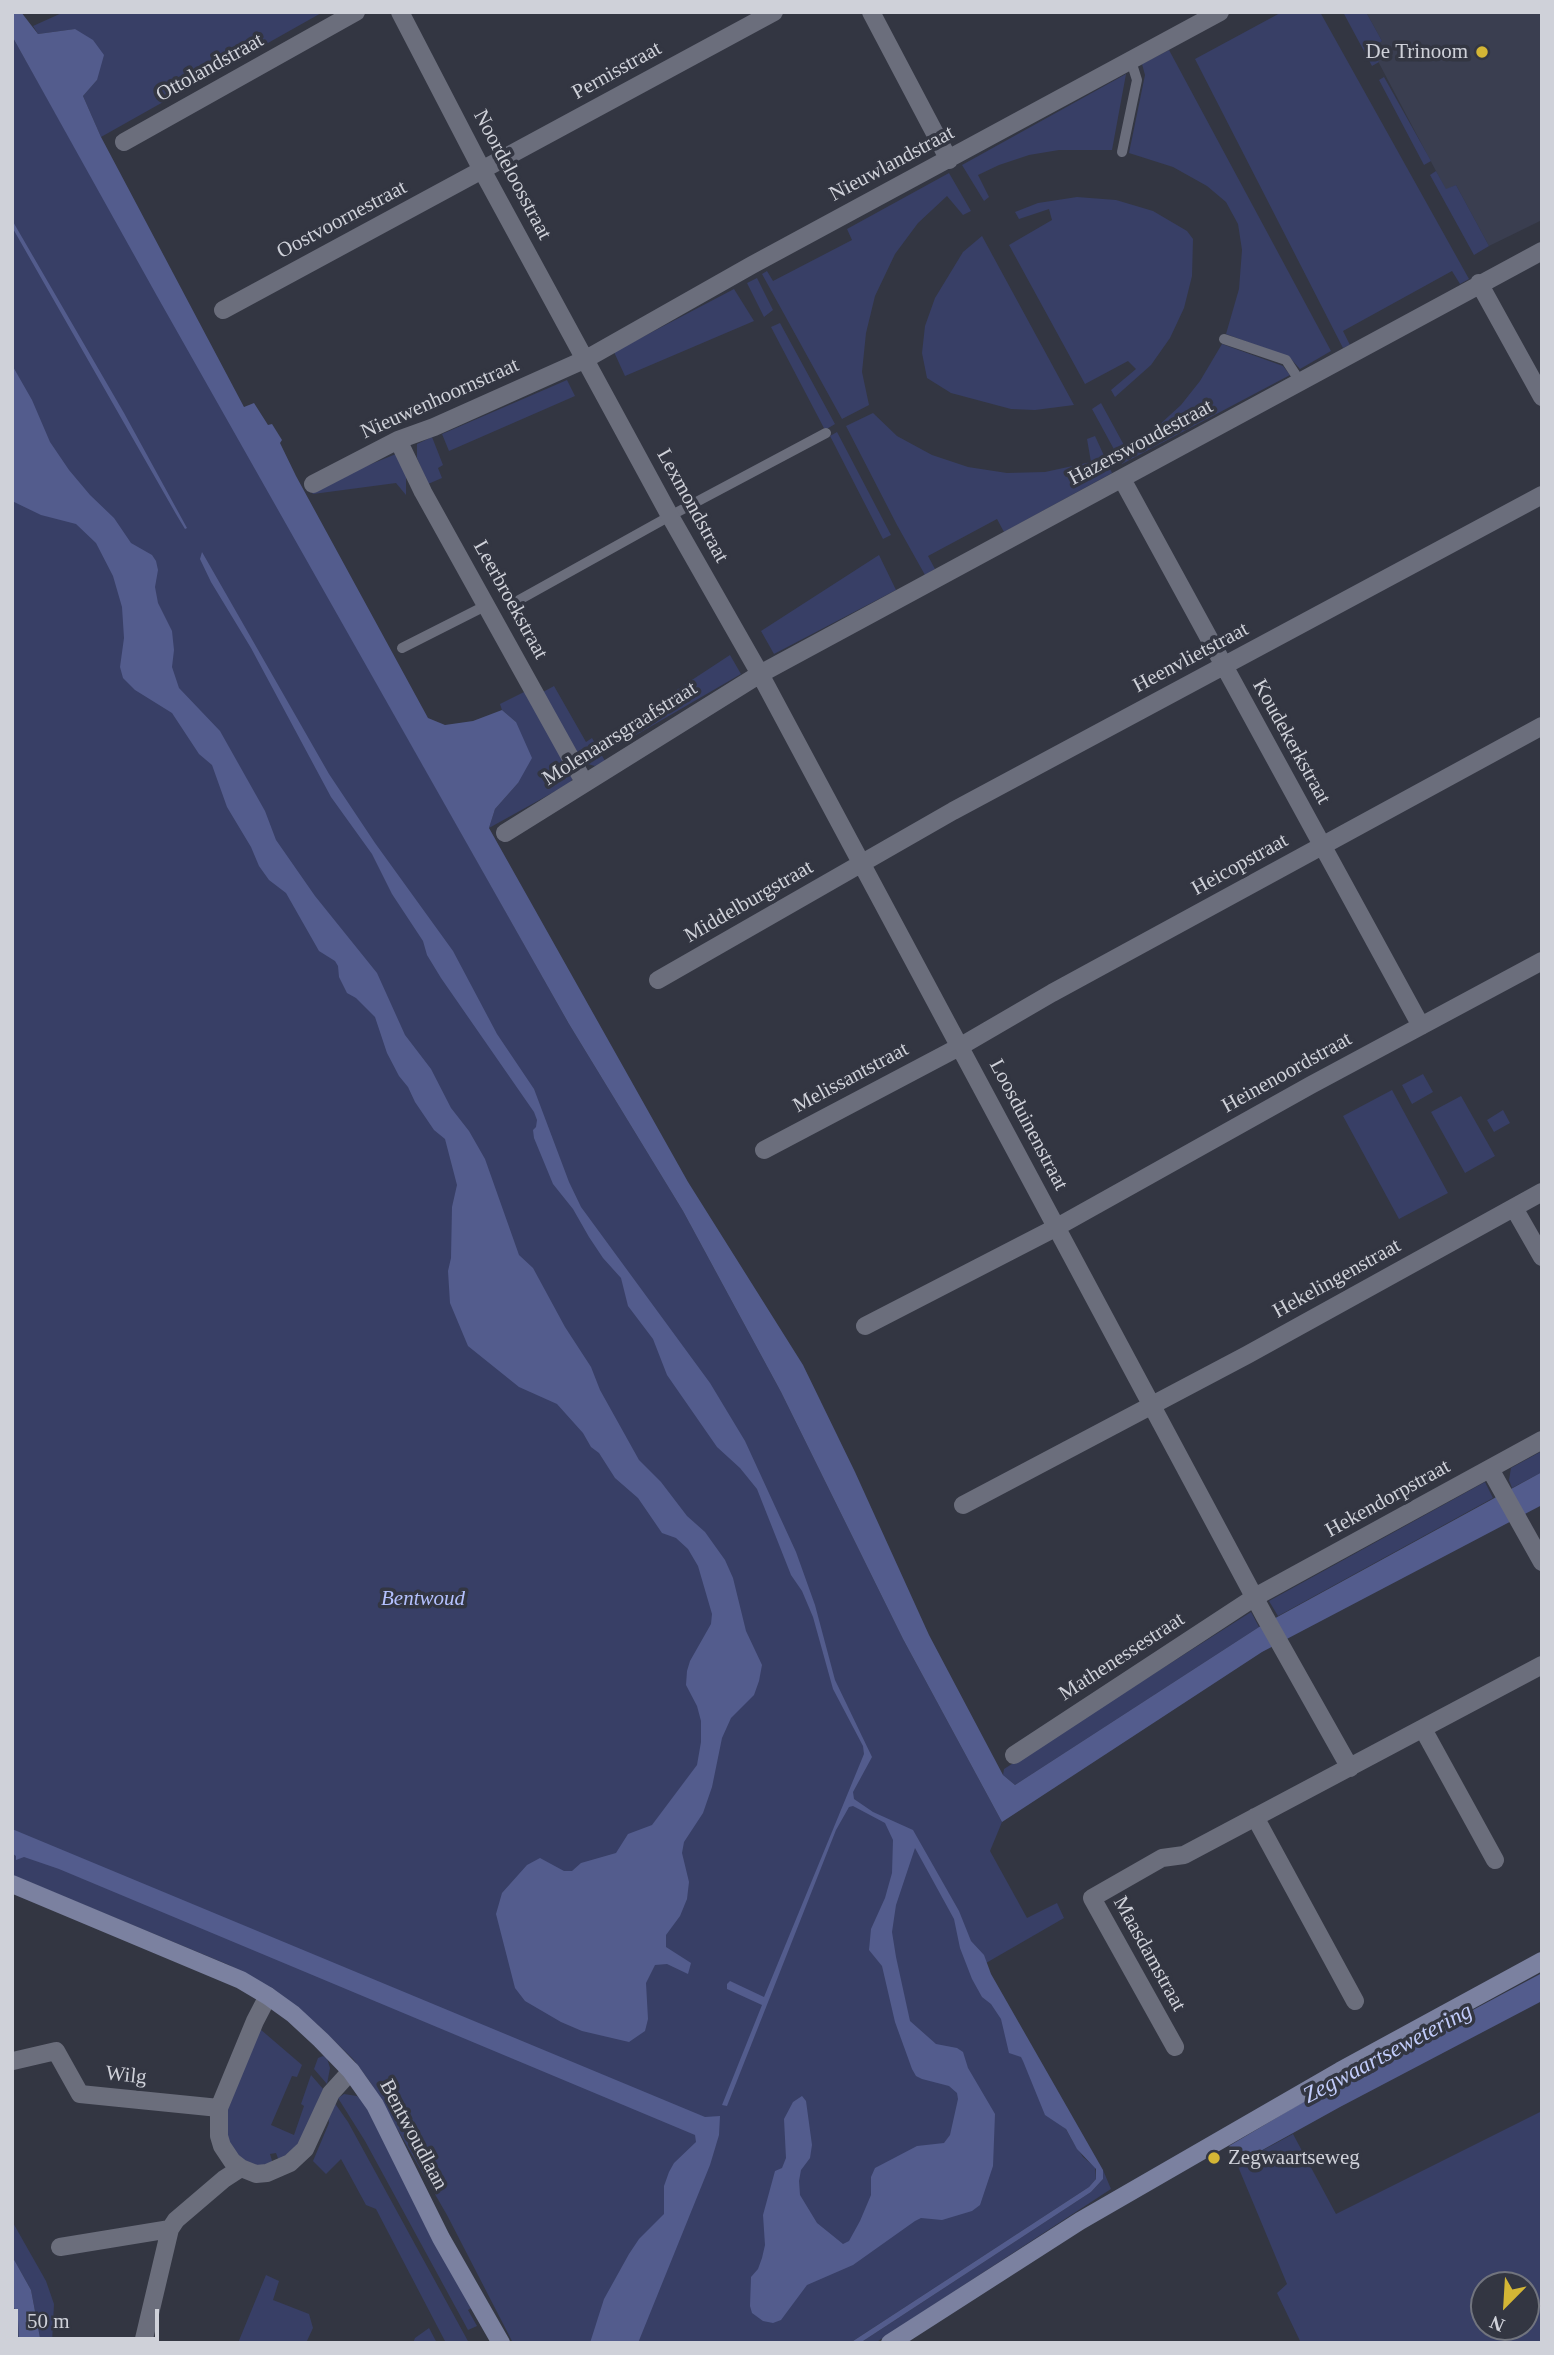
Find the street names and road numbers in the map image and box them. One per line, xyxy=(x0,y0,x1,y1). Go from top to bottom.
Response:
street label: Ottolandstraat xyxy=(152,28,268,108)
street label: Pernisstraat xyxy=(568,36,666,106)
street label: Noordeloosstraat xyxy=(467,106,557,244)
street label: Nieuwlandstraat xyxy=(825,121,959,207)
street label: Oostvoornestraat xyxy=(273,175,411,265)
street label: Nieuwenhoornstraat xyxy=(357,353,523,445)
street label: Hazerswoudestraat xyxy=(1065,394,1217,492)
street label: Lexmondstraat xyxy=(650,445,734,567)
street label: Leerbroekstraat xyxy=(467,536,553,664)
street label: Heenvlietstraat xyxy=(1129,617,1253,699)
street label: Koudekerkstraat xyxy=(1246,675,1336,809)
street label: Molenaarsgraafstraat xyxy=(538,676,702,792)
street label: Heicopstraat xyxy=(1187,828,1293,902)
street label: Middelburgstraat xyxy=(680,855,818,949)
street label: Heinenoordstraat xyxy=(1218,1027,1356,1119)
street label: Melissantstraat xyxy=(789,1037,913,1119)
street label: Loosduinenstraat xyxy=(983,1055,1073,1195)
street label: Hekelingenstraat xyxy=(1269,1233,1405,1325)
street label: Hekendorpstraat xyxy=(1321,1454,1455,1544)
street label: Mathenessestraat xyxy=(1054,1607,1190,1707)
street label: Maasdamstraat xyxy=(1107,1892,1191,2016)
street label: Wilg xyxy=(104,2061,148,2091)
street label: Bentwoudlaan xyxy=(373,2076,453,2194)

